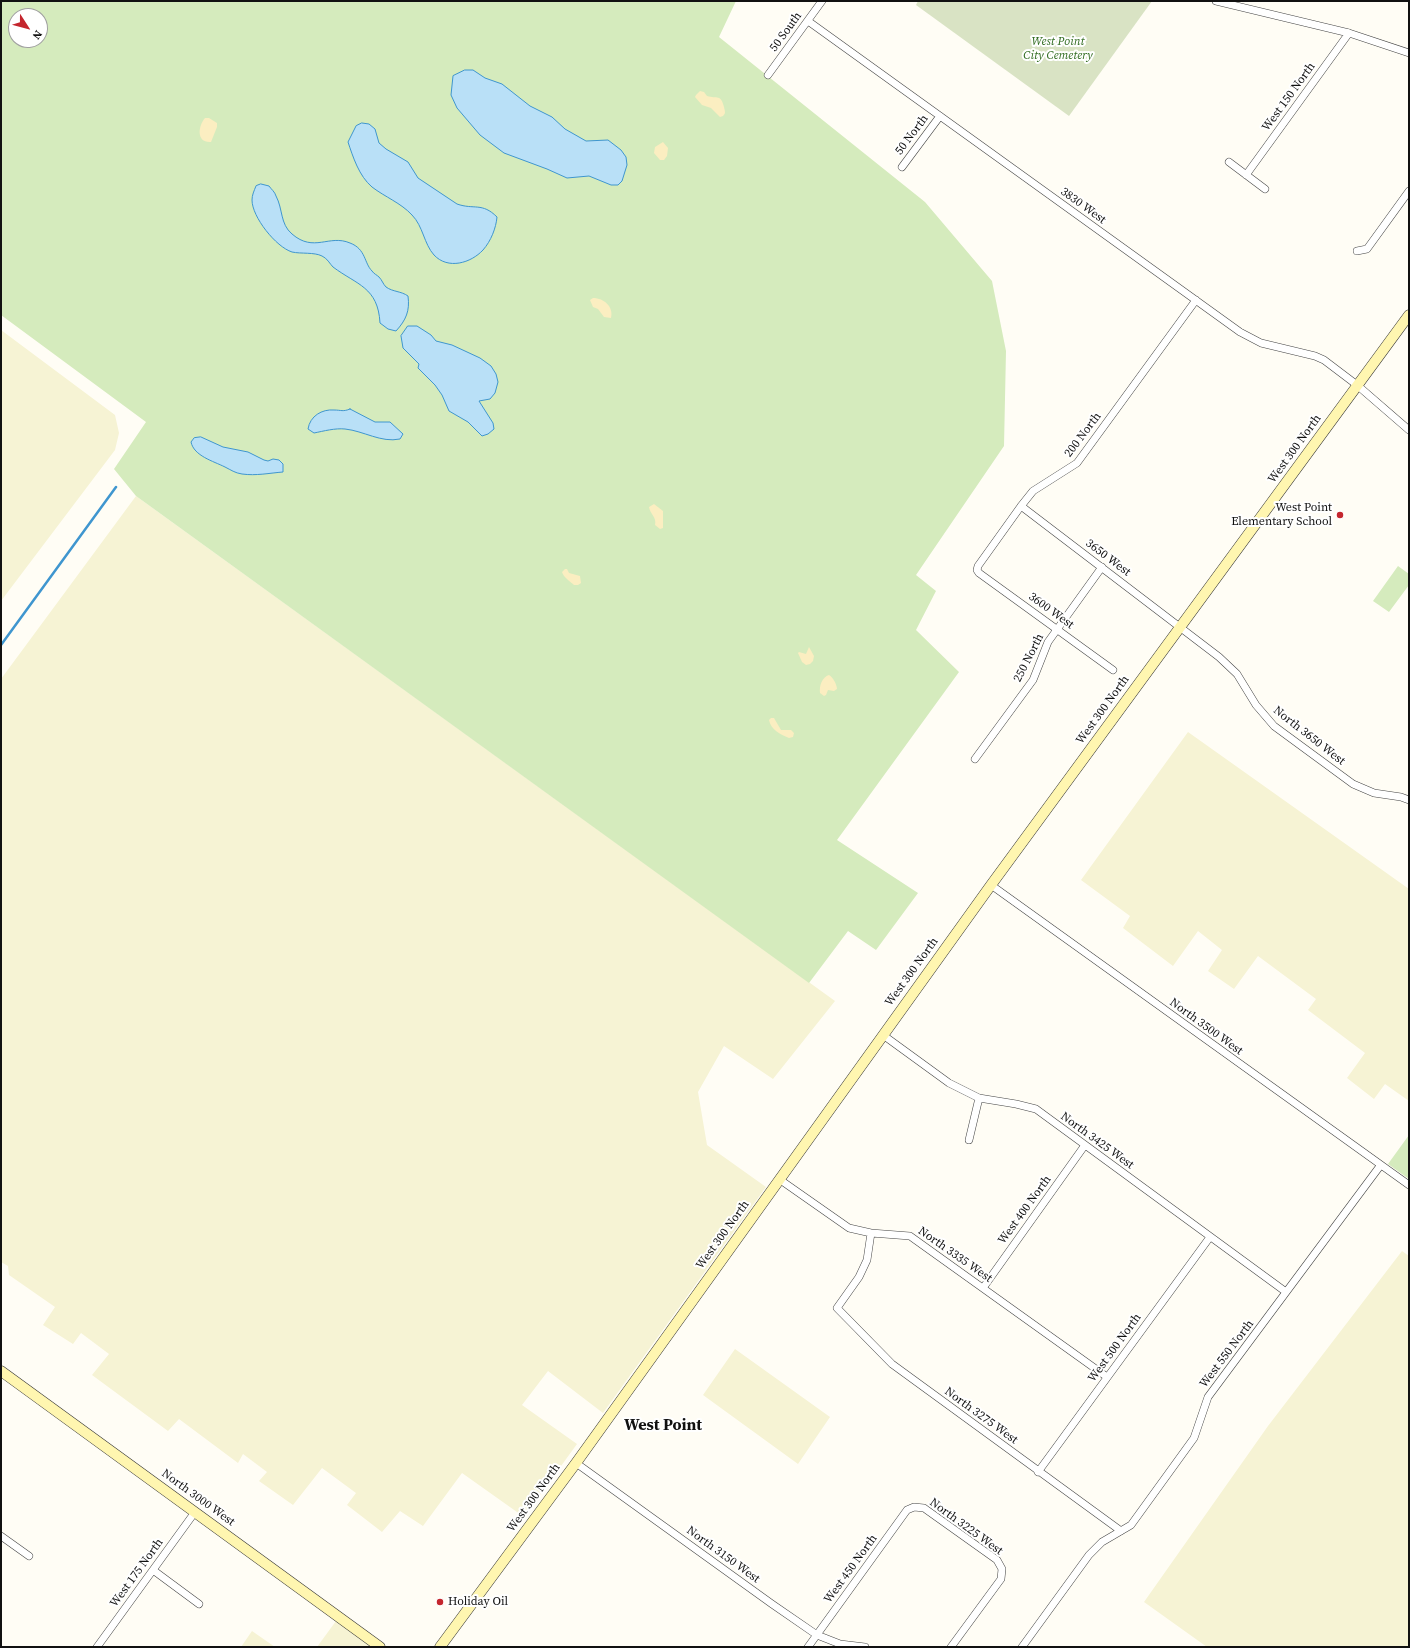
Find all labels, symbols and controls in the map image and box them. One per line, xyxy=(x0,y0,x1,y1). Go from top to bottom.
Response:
north arrow xyxy=(8,8,48,48)
street label: 50 South xyxy=(767,9,805,55)
text: N xyxy=(29,27,46,42)
park label: West Point City Cemetery xyxy=(1023,35,1093,63)
street label: West 150 North xyxy=(1259,60,1319,134)
street label: 50 North xyxy=(892,112,932,158)
street label: 3830 West xyxy=(1057,185,1109,227)
street label: 200 North xyxy=(1061,410,1105,460)
street label: West 300 North xyxy=(1265,412,1325,486)
place label: West Point Elementary School xyxy=(1231,501,1332,529)
marker: West Point Elementary School xyxy=(1335,510,1345,520)
street label: 3650 West xyxy=(1083,536,1133,580)
street label: 3600 West xyxy=(1025,590,1077,632)
street label: 250 North xyxy=(1011,631,1047,685)
street label: West 300 North xyxy=(1073,673,1133,747)
street label: North 3650 West xyxy=(1270,703,1348,769)
street label: West 300 North xyxy=(882,935,942,1009)
street label: North 3500 West xyxy=(1166,996,1246,1058)
street label: North 3425 West xyxy=(1057,1110,1137,1172)
street label: West 400 North xyxy=(995,1173,1055,1247)
street label: West 300 North xyxy=(693,1198,753,1272)
street label: North 3335 West xyxy=(915,1224,995,1286)
street label: West 500 North xyxy=(1085,1311,1145,1385)
street label: West 550 North xyxy=(1197,1317,1257,1391)
street label: North 3275 West xyxy=(941,1385,1021,1447)
district label: West Point xyxy=(624,1416,702,1436)
street label: West 300 North xyxy=(504,1461,564,1535)
street label: North 3000 West xyxy=(158,1467,238,1529)
street label: North 3225 West xyxy=(926,1496,1006,1558)
street label: North 3150 West xyxy=(683,1524,763,1586)
street label: West 450 North xyxy=(821,1532,881,1606)
street label: West 175 North xyxy=(107,1536,167,1610)
place label: Holiday Oil xyxy=(448,1595,508,1609)
marker: Holiday Oil xyxy=(435,1597,445,1607)

